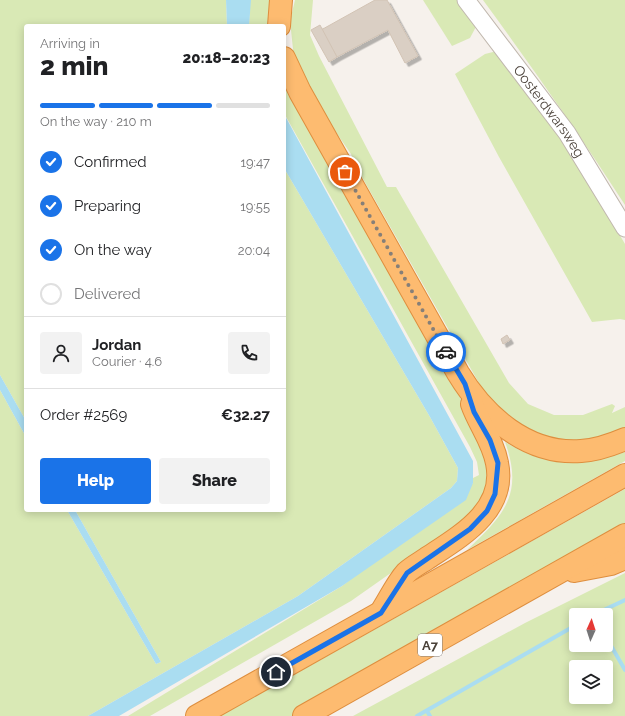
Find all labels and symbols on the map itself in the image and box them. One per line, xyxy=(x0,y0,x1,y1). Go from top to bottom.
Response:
street label: Oosterdwarsweg xyxy=(510,62,588,160)
pin xyxy=(328,155,362,189)
courier xyxy=(426,332,466,372)
north arrow xyxy=(569,608,613,652)
road number: A7 xyxy=(418,634,442,656)
pin xyxy=(259,655,293,689)

